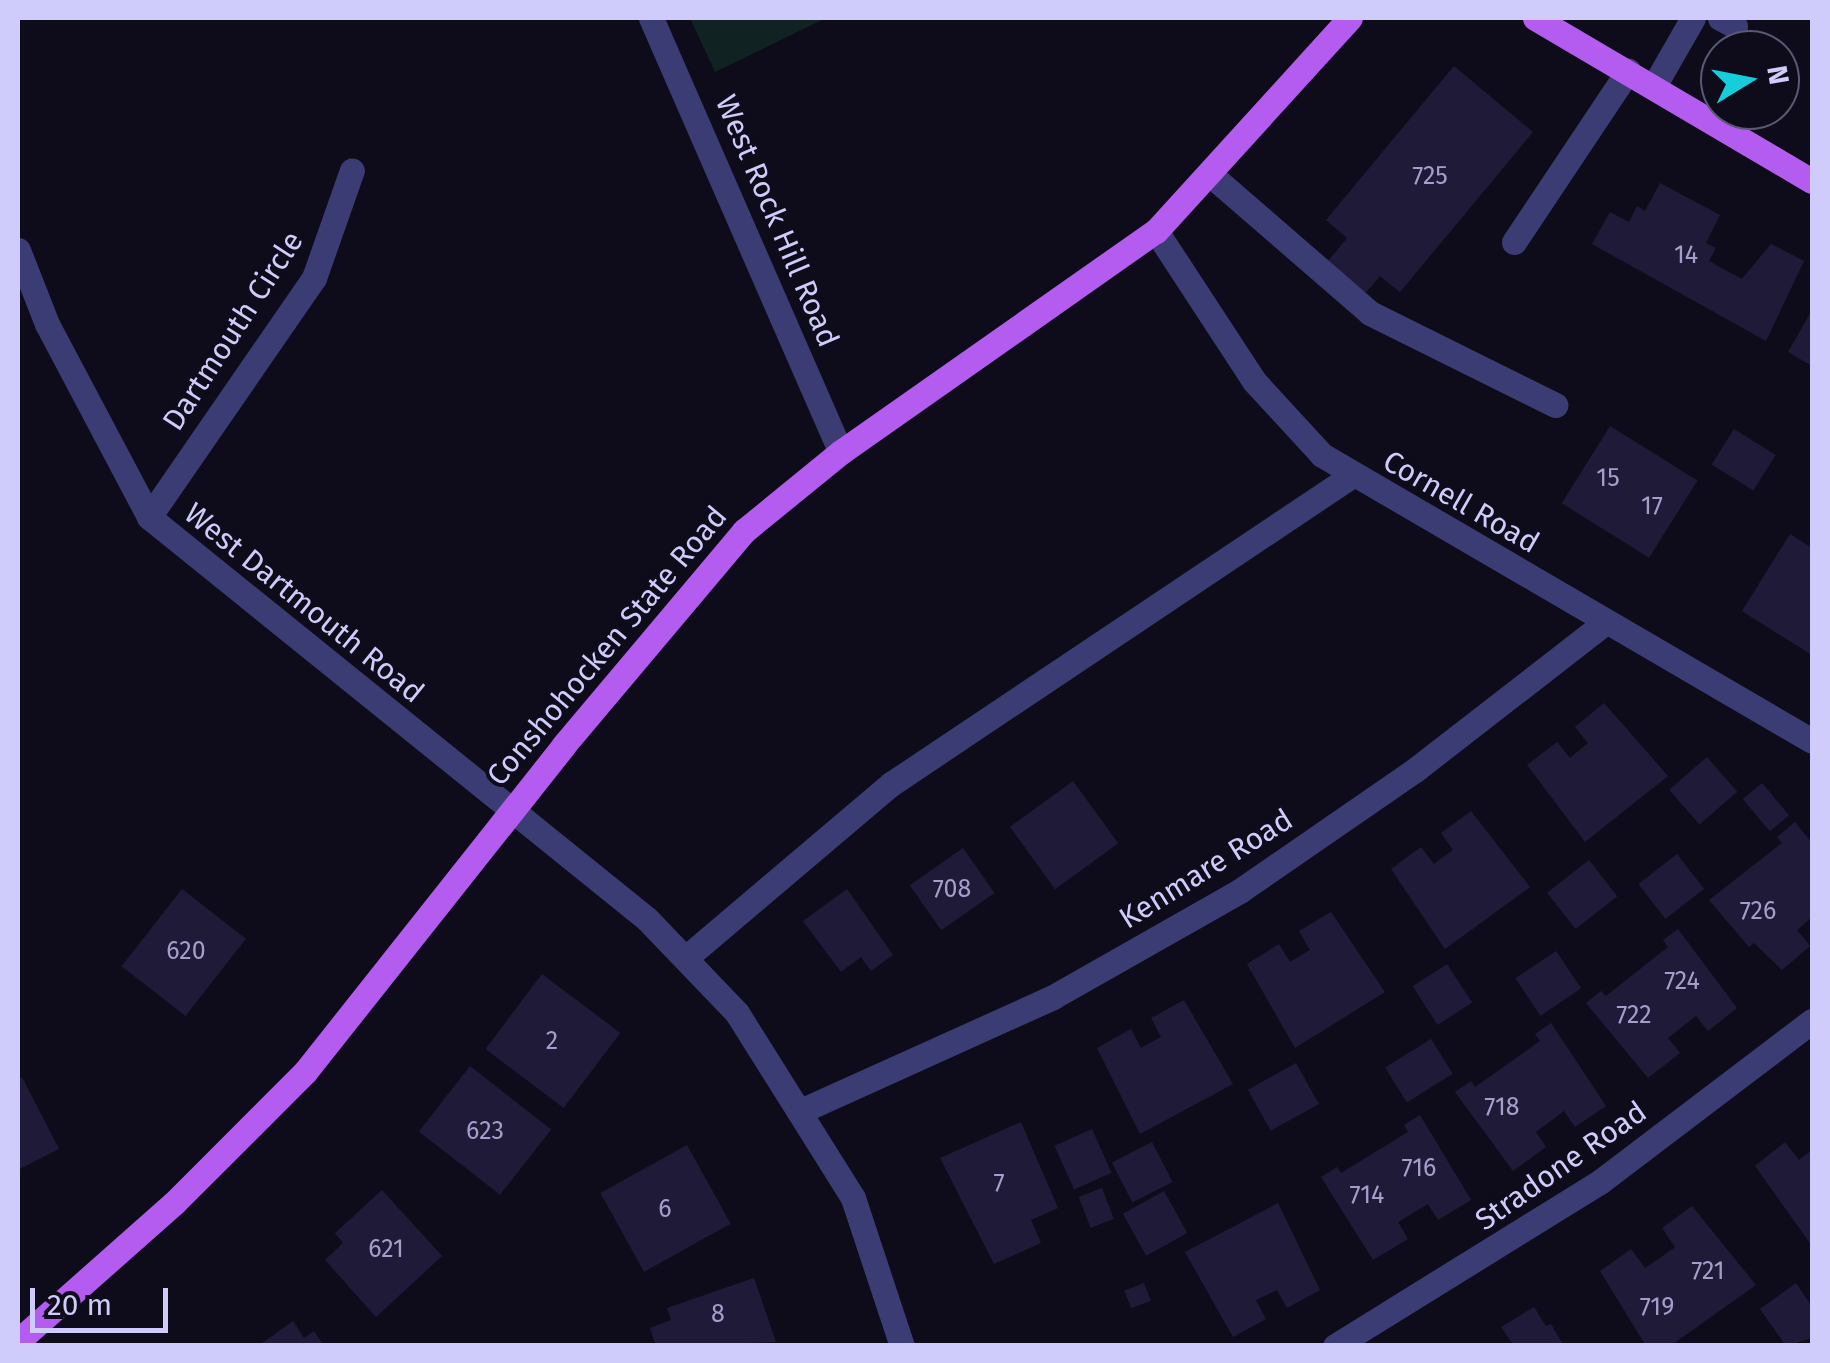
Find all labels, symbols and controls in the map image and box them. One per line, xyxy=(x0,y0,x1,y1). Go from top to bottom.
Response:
north arrow xyxy=(1700,30,1800,130)
text: N xyxy=(1760,63,1796,87)
street label: West Rock Hill Road xyxy=(708,90,846,352)
house number: 725 xyxy=(1412,161,1448,191)
street label: Dartmouth Circle xyxy=(155,225,311,437)
house number: 14 xyxy=(1674,240,1698,270)
street label: Cornell Road xyxy=(1377,443,1545,561)
house number: 15 xyxy=(1596,463,1620,493)
house number: 17 xyxy=(1641,491,1663,521)
street label: West Dartmouth Road xyxy=(177,495,431,711)
street label: Conshohocken State Road xyxy=(479,499,735,793)
street label: Kenmare Road xyxy=(1113,801,1299,937)
house number: 708 xyxy=(933,874,971,904)
house number: 726 xyxy=(1740,896,1776,926)
house number: 620 xyxy=(166,936,206,966)
house number: 724 xyxy=(1664,966,1700,996)
house number: 722 xyxy=(1616,1000,1652,1030)
house number: 2 xyxy=(546,1026,558,1056)
house number: 718 xyxy=(1484,1092,1520,1122)
street label: Stradone Road xyxy=(1469,1094,1653,1238)
house number: 623 xyxy=(466,1116,504,1146)
house number: 716 xyxy=(1402,1153,1436,1183)
house number: 7 xyxy=(993,1168,1005,1198)
house number: 714 xyxy=(1350,1180,1384,1210)
house number: 6 xyxy=(658,1194,672,1224)
house number: 621 xyxy=(368,1234,404,1264)
house number: 721 xyxy=(1691,1256,1725,1286)
scale bar xyxy=(35,1268,172,1330)
text: 20 m xyxy=(47,1287,112,1323)
house number: 719 xyxy=(1640,1292,1674,1322)
house number: 8 xyxy=(711,1299,725,1329)

